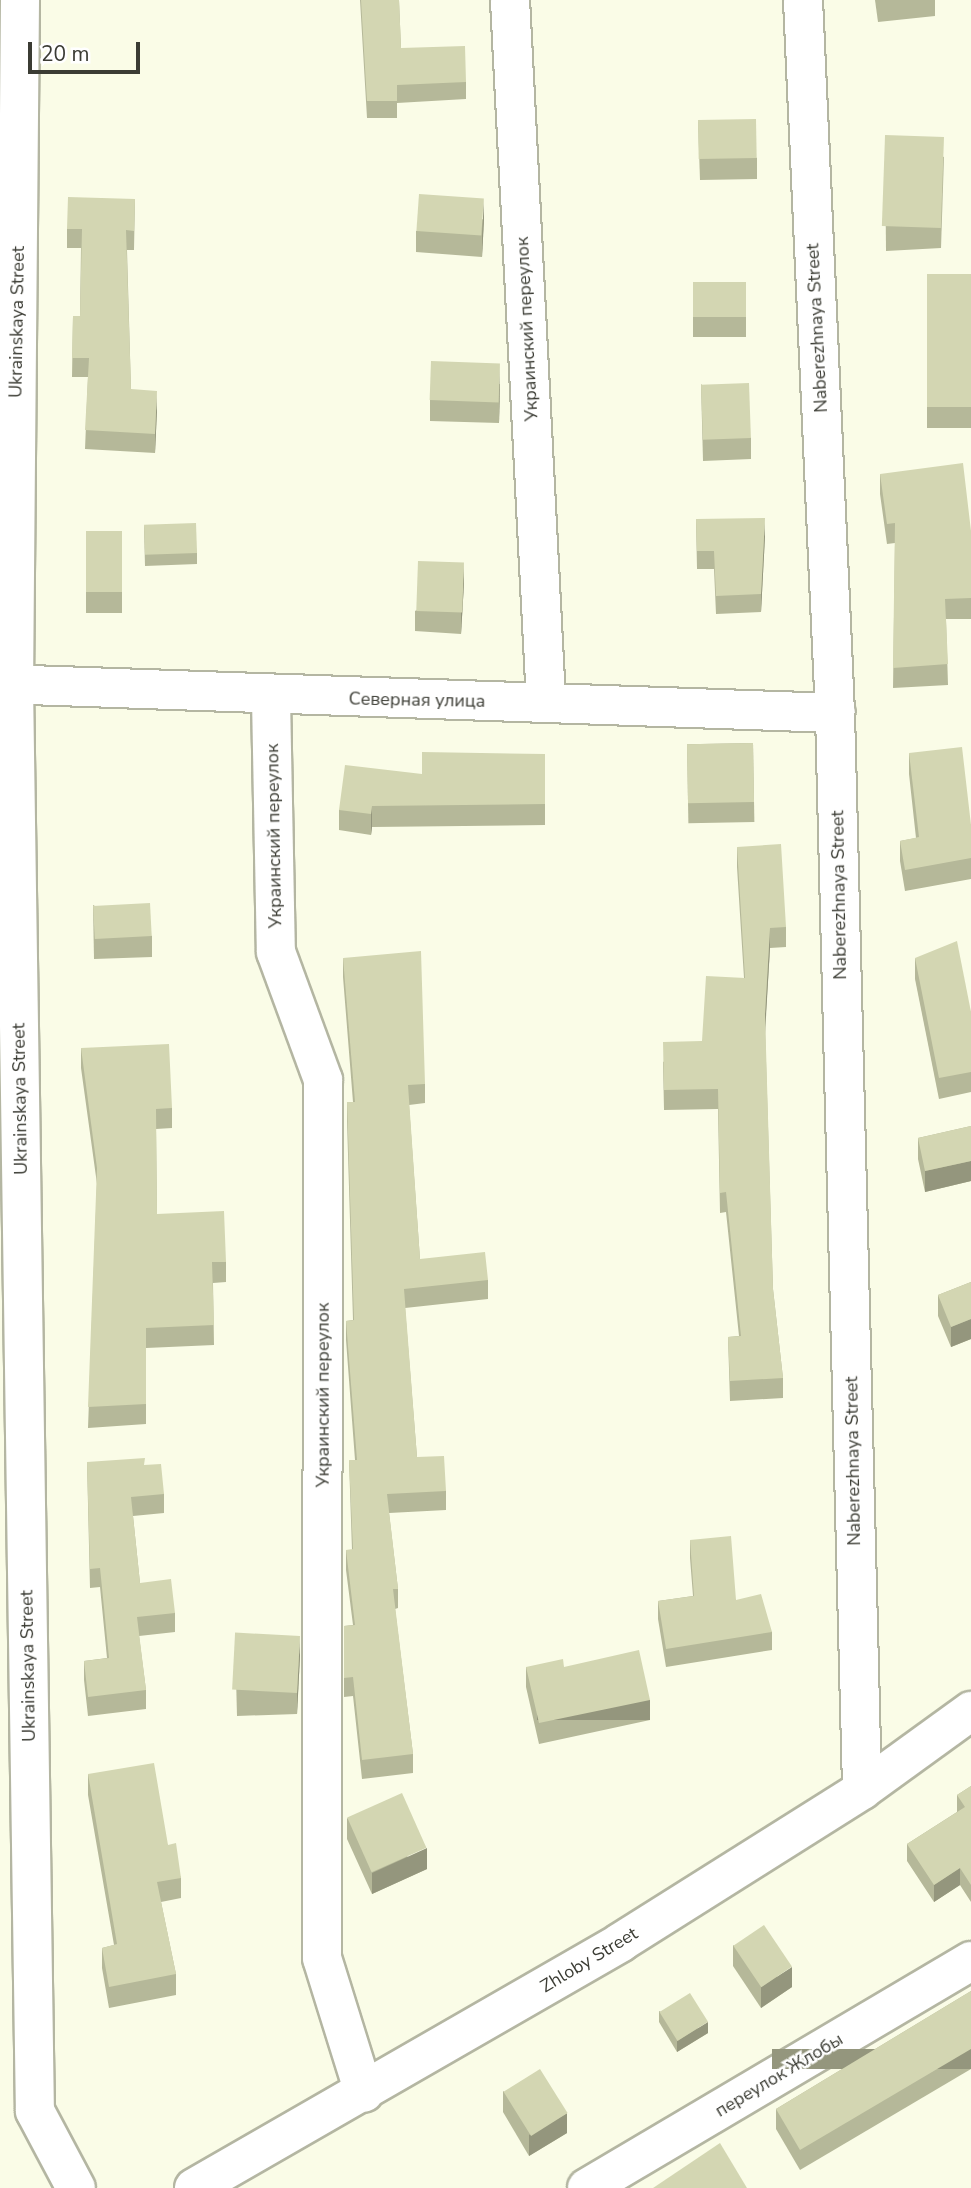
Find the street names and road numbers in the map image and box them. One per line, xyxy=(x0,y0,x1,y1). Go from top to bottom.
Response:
street label: Украинский переулок xyxy=(511,236,543,422)
street label: Naberezhnaya Street xyxy=(802,243,832,413)
street label: Ukrainskaya Street xyxy=(5,246,29,398)
street label: Северная улица xyxy=(348,688,486,712)
street label: Украинский переулок xyxy=(262,743,286,929)
street label: Naberezhnaya Street xyxy=(827,810,851,980)
street label: Ukrainskaya Street xyxy=(8,1023,32,1175)
street label: Украинский переулок xyxy=(312,1303,334,1487)
street label: Naberezhnaya Street xyxy=(841,1376,865,1546)
street label: Ukrainskaya Street xyxy=(16,1590,40,1742)
street label: Zhloby Street xyxy=(537,1923,641,1997)
street label: переулок Жлобы xyxy=(711,2028,847,2122)

